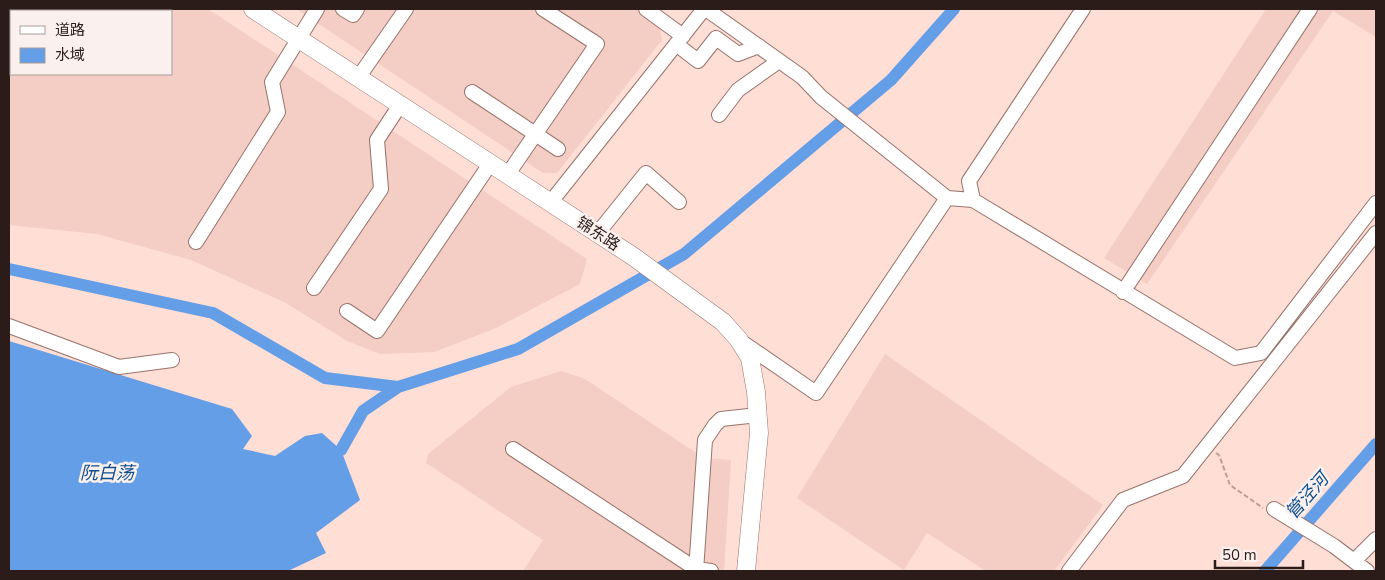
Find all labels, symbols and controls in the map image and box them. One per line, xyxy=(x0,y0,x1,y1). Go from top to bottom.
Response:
legend xyxy=(10,10,172,75)
text: 道路 xyxy=(55,20,85,40)
text: 水域 xyxy=(55,45,85,65)
street label: 锦东路 xyxy=(572,212,624,256)
water label: 阮白荡 xyxy=(80,461,137,485)
water label: 管泾河 xyxy=(1280,465,1336,524)
scale bar xyxy=(1215,538,1302,570)
text: 50 m xyxy=(1222,545,1257,565)

